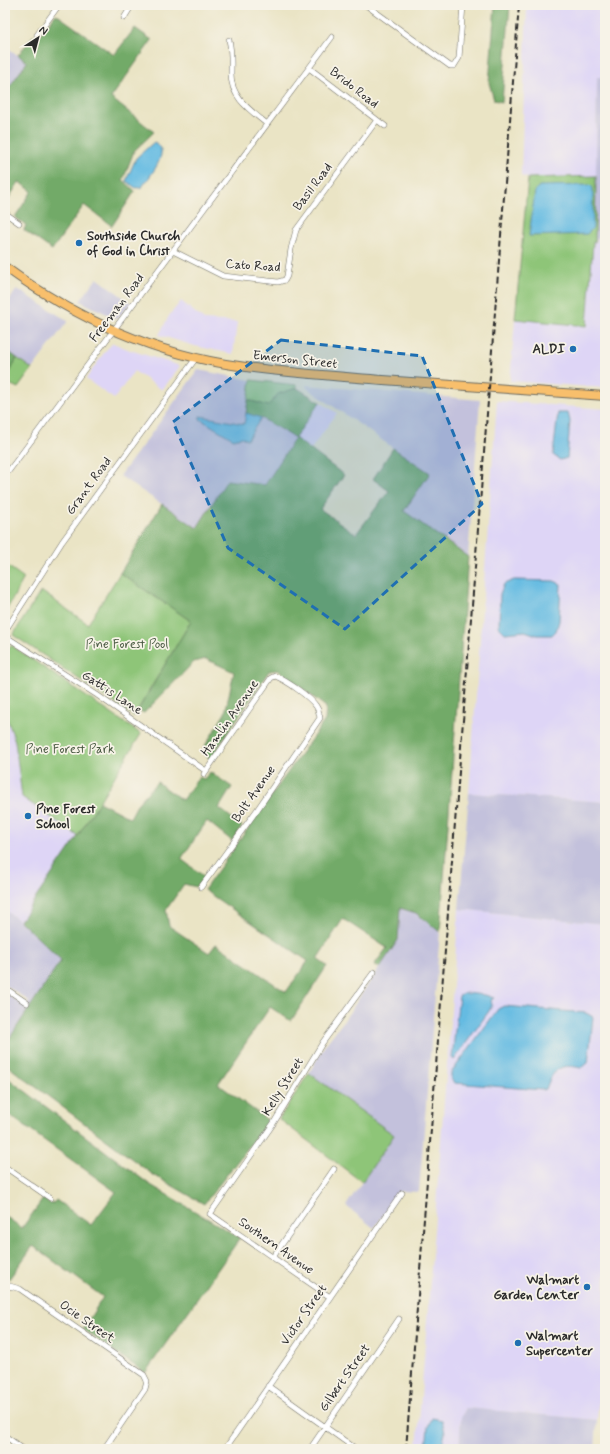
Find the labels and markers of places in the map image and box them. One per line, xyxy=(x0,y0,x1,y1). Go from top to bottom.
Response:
place label: Southside Church of God in Christ xyxy=(87,228,181,260)
marker: Southside Church of God in Christ xyxy=(74,238,84,248)
place label: ALDI xyxy=(533,341,565,358)
marker: ALDI xyxy=(568,344,578,354)
place label: Pine Forest School xyxy=(36,801,97,833)
marker: Pine Forest School xyxy=(23,811,33,821)
place label: Walmart Garden Center xyxy=(493,1272,580,1304)
marker: Walmart Garden Center xyxy=(582,1282,592,1292)
place label: Walmart Supercenter xyxy=(525,1328,594,1360)
marker: Walmart Supercenter xyxy=(513,1338,523,1348)

